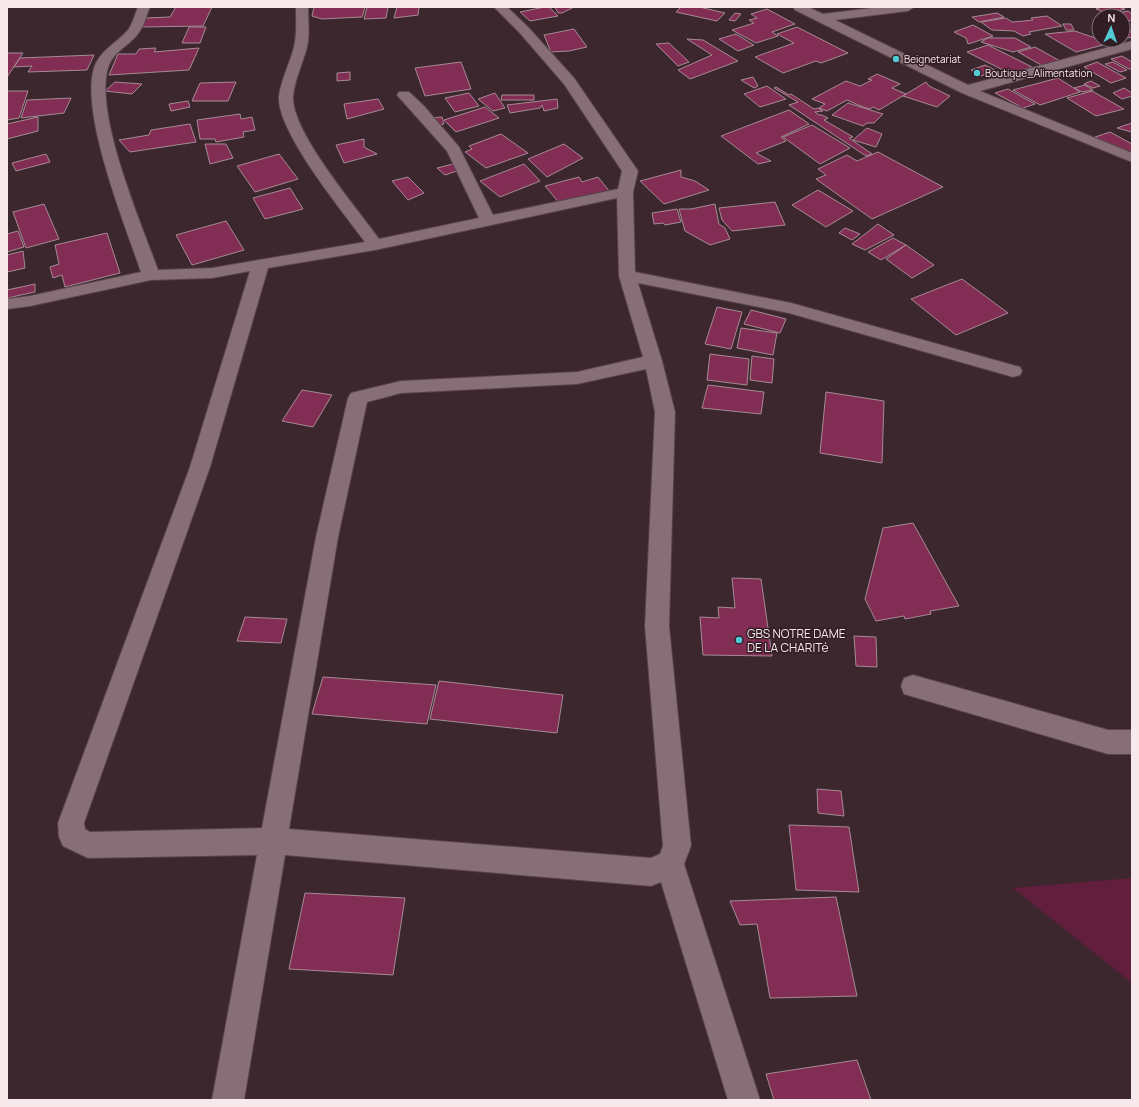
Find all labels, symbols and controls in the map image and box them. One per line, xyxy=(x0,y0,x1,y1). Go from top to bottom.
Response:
north arrow xyxy=(1091,8,1131,48)
text: N xyxy=(1107,10,1116,25)
place label: Beignetariat xyxy=(904,52,961,66)
marker: Beignetariat xyxy=(891,54,901,64)
place label: Boutique_Alimentation xyxy=(985,66,1093,80)
marker: Boutique_Alimentation xyxy=(972,68,982,78)
place label: GBS NOTRE DAME DE LA CHARITé xyxy=(747,625,846,656)
marker: GBS NOTRE DAME DE LA CHARITé xyxy=(734,635,744,645)

